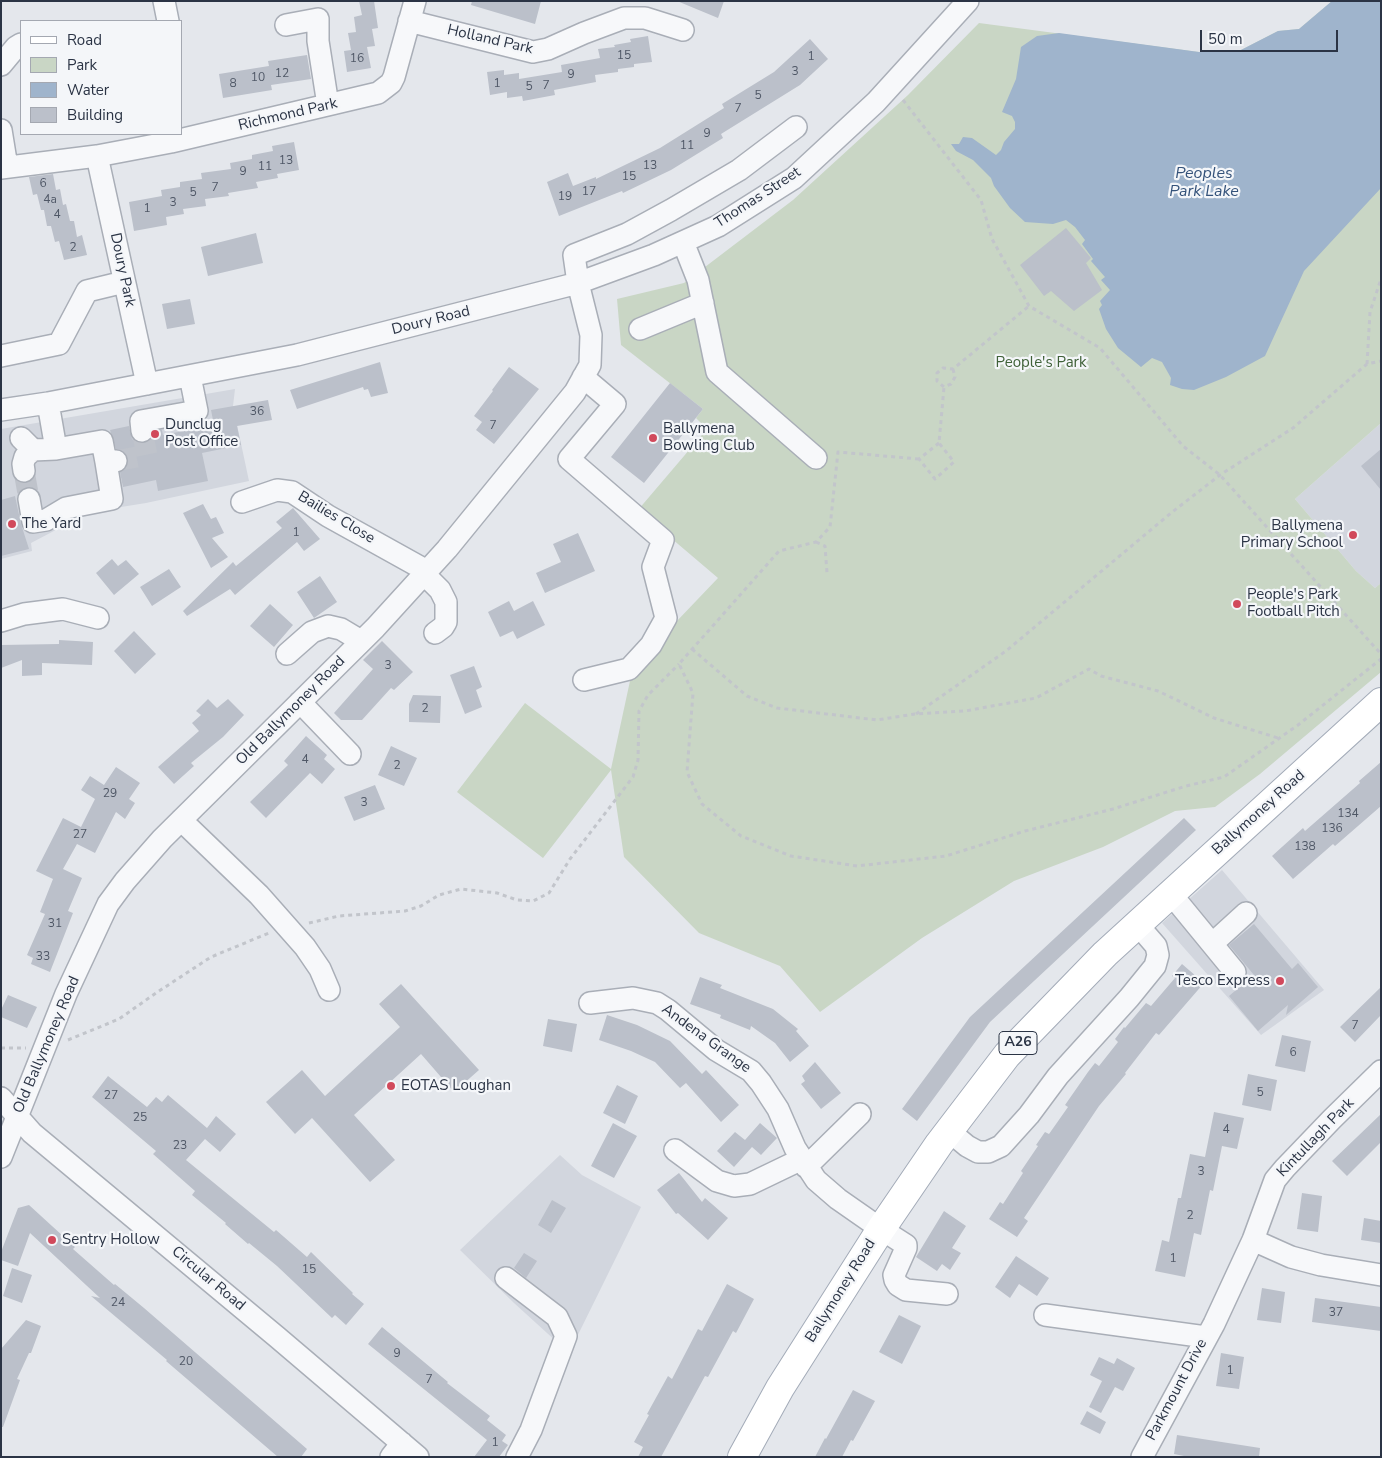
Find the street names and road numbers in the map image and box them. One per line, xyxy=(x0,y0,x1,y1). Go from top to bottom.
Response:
street label: Holland Park xyxy=(445,21,535,59)
street label: Richmond Park xyxy=(237,95,339,135)
street label: Thomas Street xyxy=(712,164,804,232)
street label: Doury Park xyxy=(105,231,139,309)
street label: Doury Road xyxy=(390,303,472,339)
street label: Bailies Close xyxy=(294,488,378,548)
street label: Old Ballymoney Road xyxy=(233,653,349,769)
street label: Ballymoney Road xyxy=(1209,767,1309,859)
street label: Old Ballymoney Road xyxy=(10,974,84,1116)
street label: Andena Grange xyxy=(658,1001,754,1077)
road number: A26 xyxy=(999,1032,1037,1054)
street label: Kintullagh Park xyxy=(1274,1095,1358,1181)
street label: Ballymoney Road xyxy=(802,1236,880,1346)
street label: Circular Road xyxy=(167,1243,249,1315)
street label: Parkmount Drive xyxy=(1143,1336,1211,1444)

